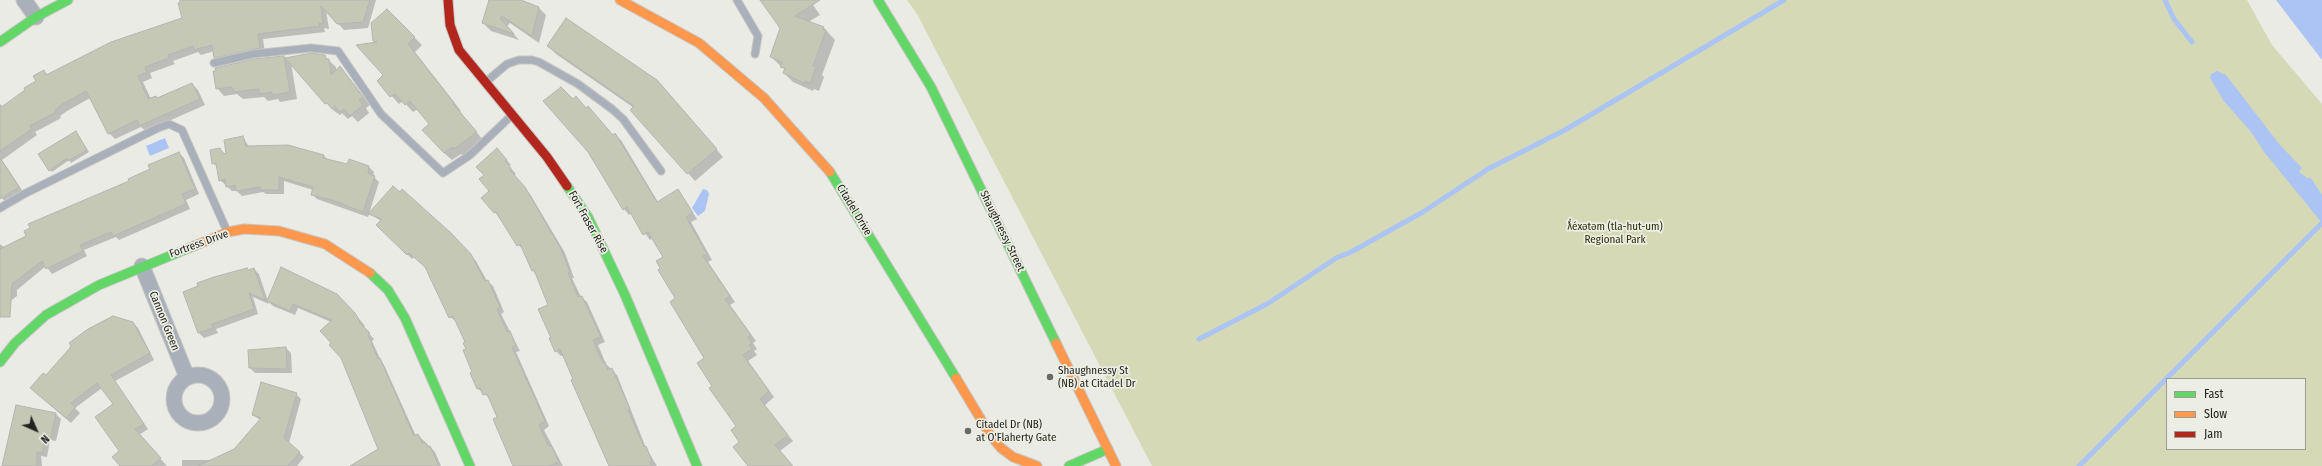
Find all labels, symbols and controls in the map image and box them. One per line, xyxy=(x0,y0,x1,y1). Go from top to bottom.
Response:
street label: Citadel Drive xyxy=(834,182,874,238)
street label: Shaughnessy Street xyxy=(977,188,1027,274)
street label: Fort Fraser Rise xyxy=(566,189,610,255)
park label: ƛ̓éxətəm (tla-hut-um) Regional Park xyxy=(1567,220,1663,246)
street label: Fortress Drive xyxy=(168,227,230,261)
street label: Cannon Green xyxy=(146,289,182,353)
place label: Shaughnessy St (NB) at Citadel Dr xyxy=(1058,364,1136,390)
marker: Shaughnessy St (NB) at Citadel Dr xyxy=(1045,372,1055,382)
legend xyxy=(2166,378,2306,450)
text: Fast xyxy=(2204,387,2223,401)
text: Slow xyxy=(2204,407,2227,421)
north arrow xyxy=(16,410,56,450)
place label: Citadel Dr (NB) at O'Flaherty Gate xyxy=(976,418,1056,444)
marker: Citadel Dr (NB) at O'Flaherty Gate xyxy=(963,426,973,436)
text: Jam xyxy=(2204,427,2222,441)
text: N xyxy=(38,432,52,446)

